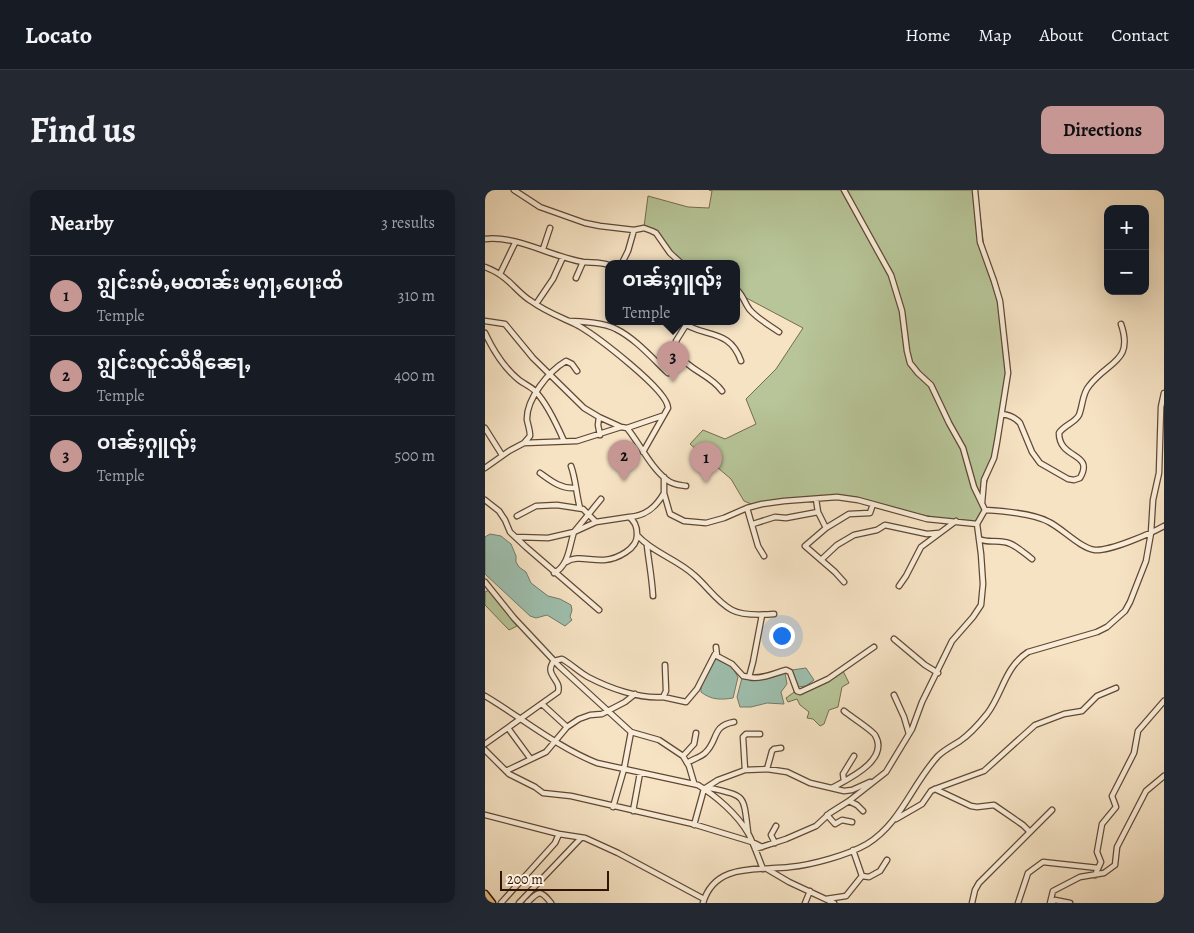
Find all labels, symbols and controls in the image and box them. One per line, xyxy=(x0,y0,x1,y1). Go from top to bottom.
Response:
text: Locato xyxy=(25,19,92,51)
text: Home xyxy=(905,23,950,47)
text: Map xyxy=(978,23,1011,47)
text: About xyxy=(1039,23,1083,47)
text: Contact xyxy=(1111,23,1169,47)
text: Find us xyxy=(30,106,136,154)
button: Directions xyxy=(1041,106,1164,154)
map controls xyxy=(1104,205,1149,295)
button: + xyxy=(1104,205,1149,250)
text: Nearby xyxy=(50,209,113,237)
text: 3 results xyxy=(381,212,435,234)
button: − xyxy=(1104,250,1149,295)
popup xyxy=(605,260,740,325)
text: ဝၢၼ်ႈႁူၺ်ႈ xyxy=(623,267,722,293)
text: ၵျွင်းၵမ်ႇမထၢၼ်း မႁႃႇပေႃးထိ xyxy=(97,270,343,296)
text: 1 xyxy=(63,285,69,307)
text: 310 m xyxy=(398,285,435,307)
text: Temple xyxy=(623,302,670,324)
text: Temple xyxy=(97,305,145,327)
pin: 3 xyxy=(657,341,689,382)
text: ၵျွင်းလူင်သီရီၼေႃႇ xyxy=(97,350,252,376)
text: 2 xyxy=(62,365,70,387)
text: 400 m xyxy=(394,365,435,387)
text: Temple xyxy=(97,385,145,407)
text: ဝၢၼ်ႈႁူၺ်ႈ xyxy=(97,430,197,456)
pin: 2 xyxy=(608,440,640,481)
pin: 1 xyxy=(690,442,722,483)
text: 3 xyxy=(63,445,69,467)
text: 500 m xyxy=(395,445,435,467)
text: Temple xyxy=(97,465,145,487)
your location xyxy=(769,623,795,649)
scale bar xyxy=(500,868,609,891)
text: 200 m xyxy=(507,870,543,889)

